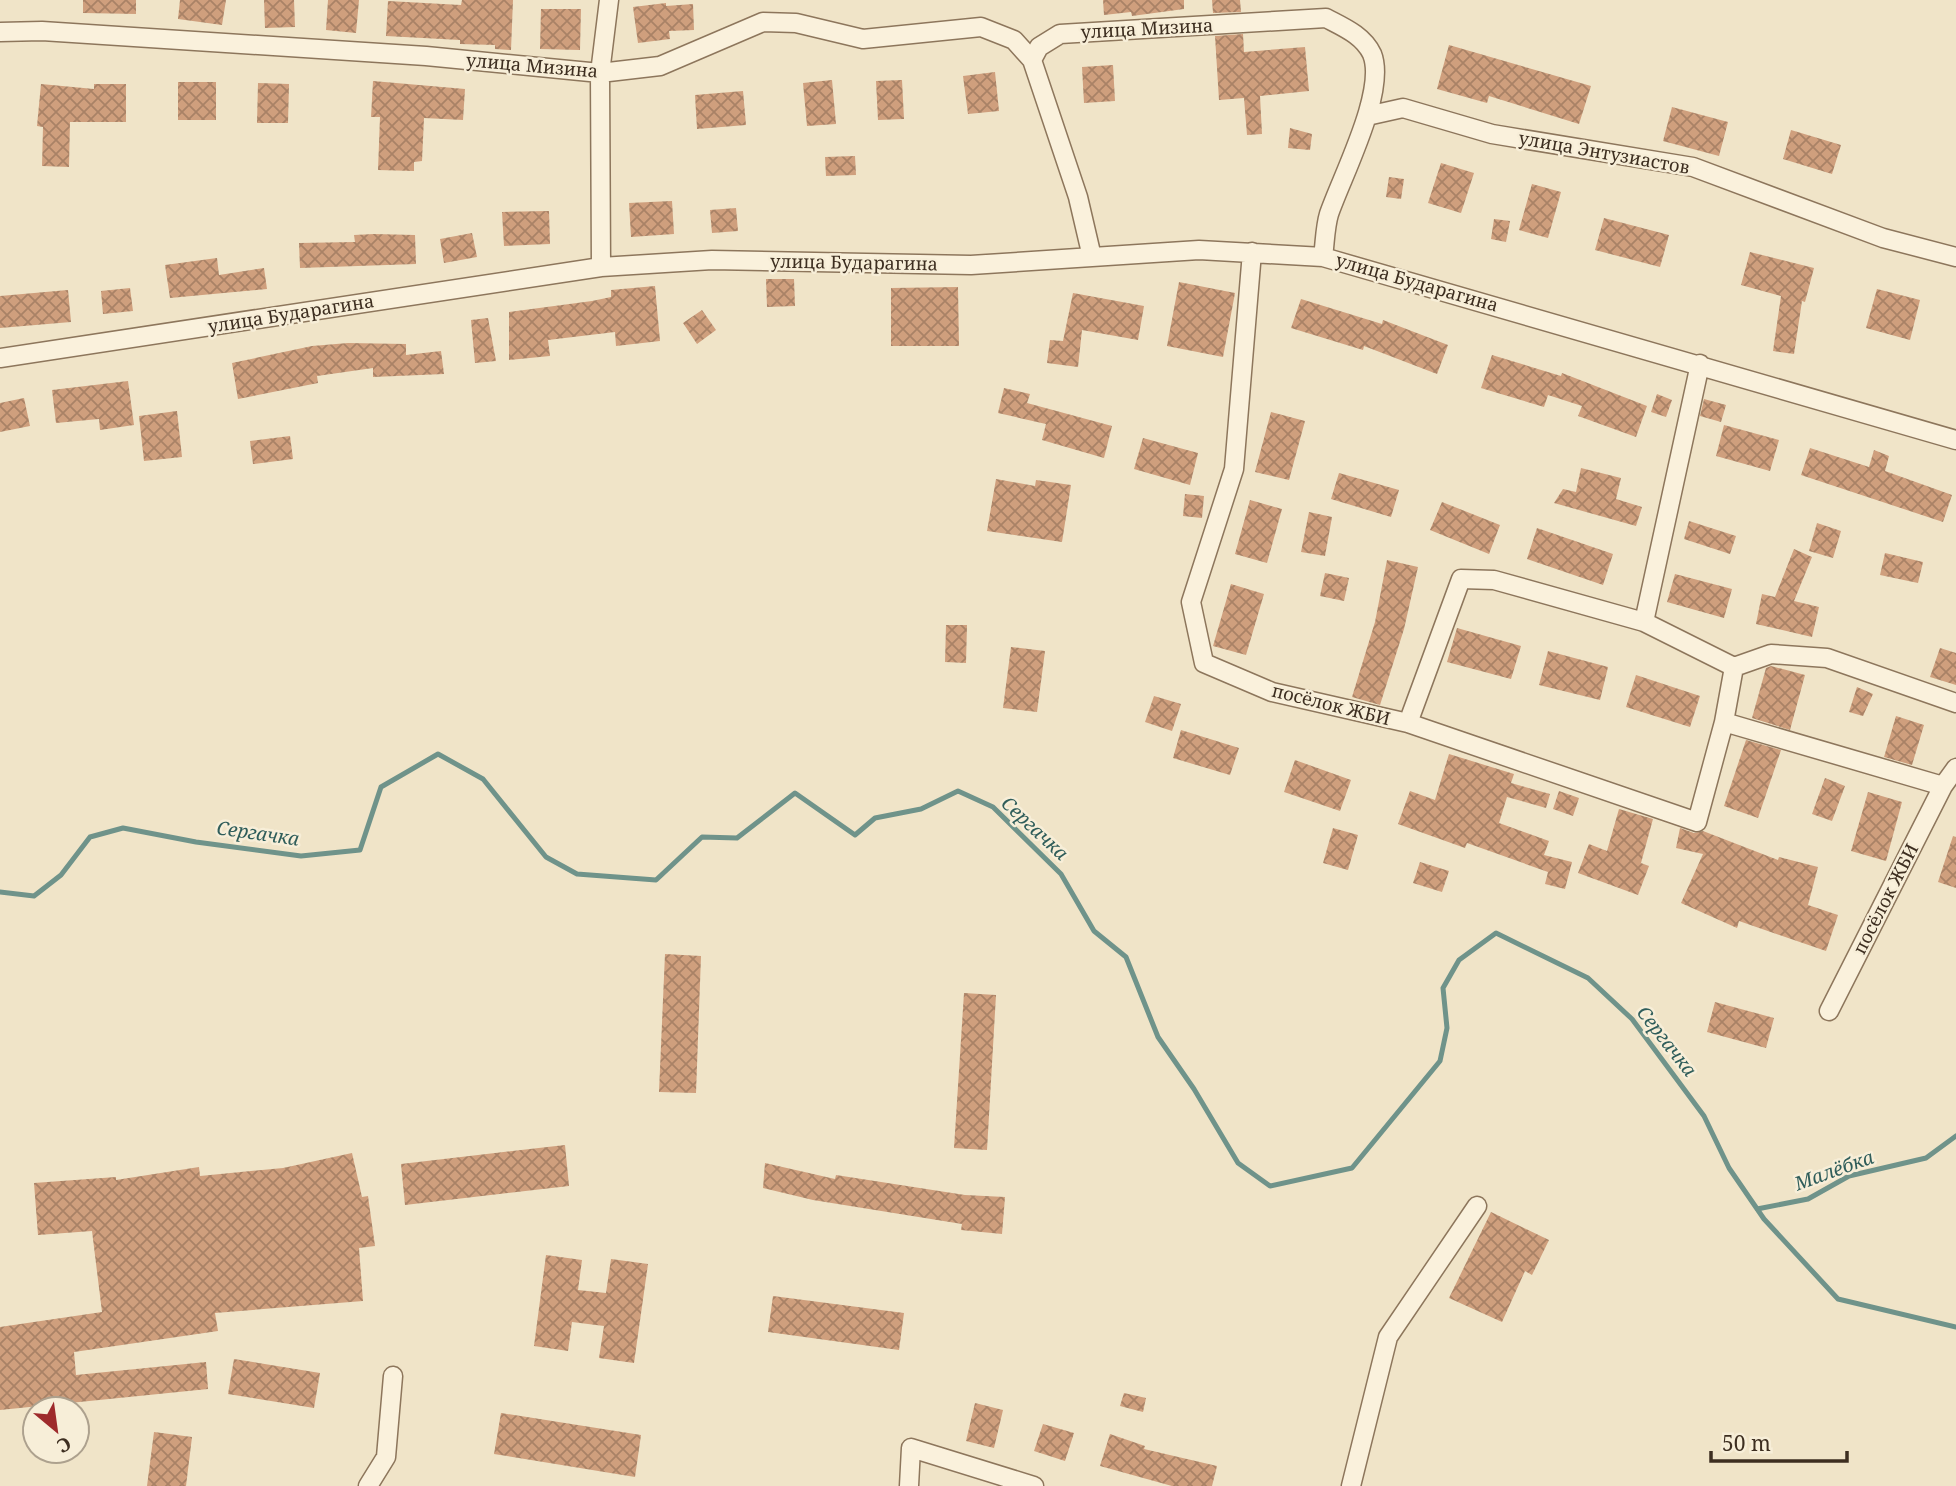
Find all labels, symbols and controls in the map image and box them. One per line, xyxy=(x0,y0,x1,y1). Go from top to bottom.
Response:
street label: улица Мизина xyxy=(1080,13,1214,43)
street label: улица Мизина xyxy=(465,47,599,83)
street label: улица Энтузиастов xyxy=(1517,125,1692,179)
street label: улица Бударагина xyxy=(1333,247,1501,317)
street label: улица Бударагина xyxy=(770,249,938,275)
street label: улица Бударагина xyxy=(206,288,376,338)
street label: посёлок ЖБИ xyxy=(1270,678,1393,730)
water label: Сергачка xyxy=(996,790,1074,866)
water label: Сергачка xyxy=(215,814,301,852)
street label: посёлок ЖБИ xyxy=(1847,839,1923,958)
water label: Сергачка xyxy=(1631,1000,1703,1082)
water label: Малёбка xyxy=(1790,1144,1877,1197)
north arrow xyxy=(21,1395,91,1465)
scale bar xyxy=(1711,1420,1848,1464)
text: 50 m xyxy=(1722,1429,1771,1457)
text: С xyxy=(52,1430,76,1459)

